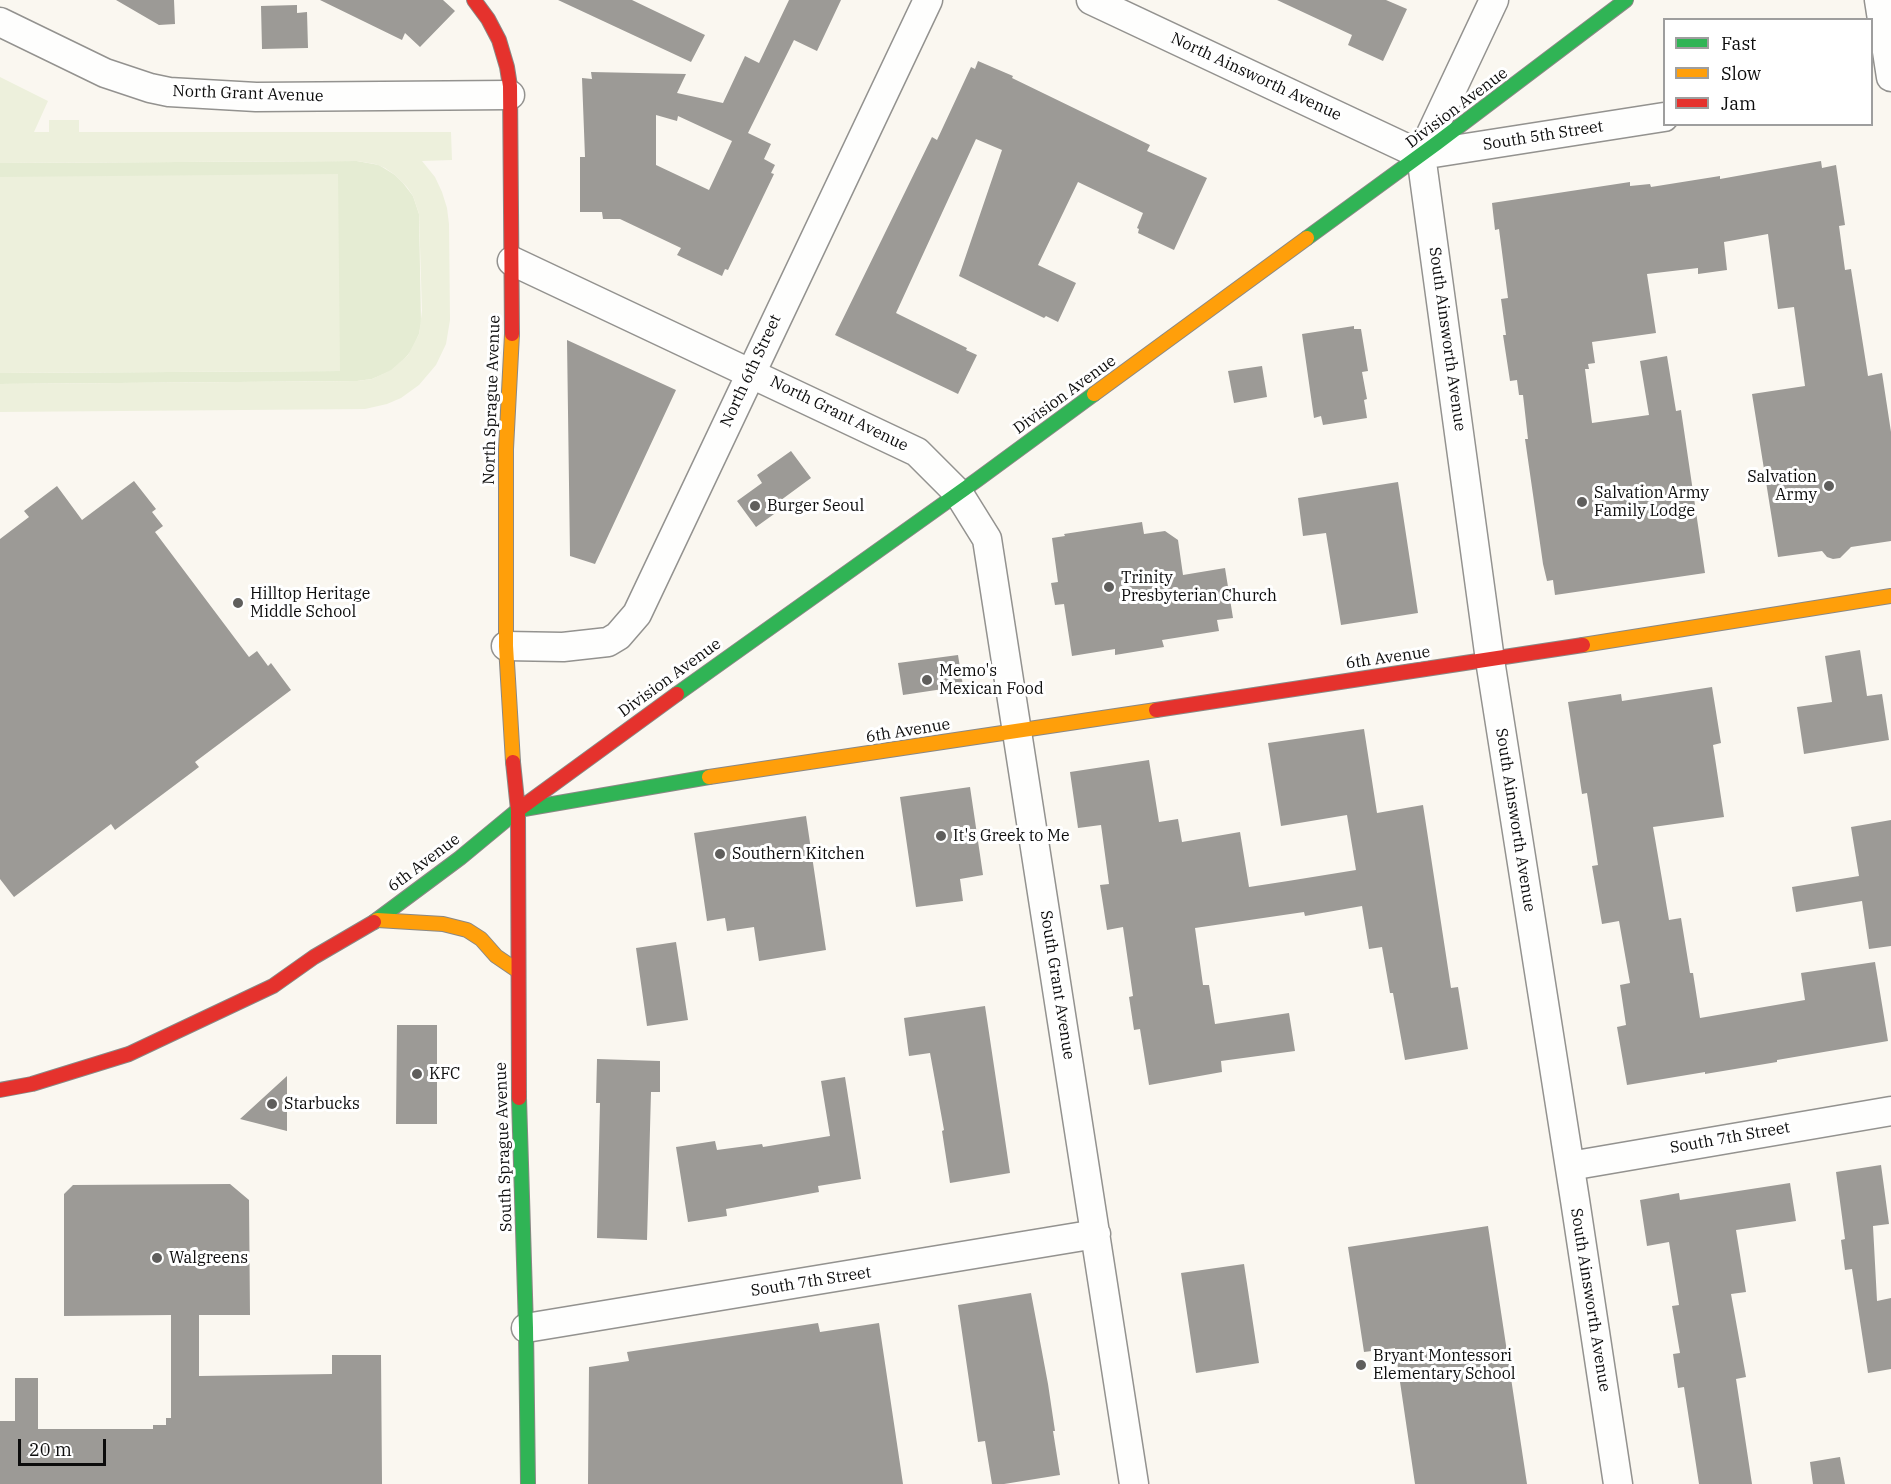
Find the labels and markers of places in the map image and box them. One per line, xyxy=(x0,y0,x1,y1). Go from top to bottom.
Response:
place label: Salvation Army xyxy=(1747,467,1817,505)
marker: Salvation Army xyxy=(1822,479,1836,493)
place label: Salvation Army Family Lodge xyxy=(1594,483,1709,521)
marker: Salvation Army Family Lodge xyxy=(1575,495,1589,509)
place label: Burger Seoul xyxy=(767,496,864,516)
marker: Burger Seoul xyxy=(748,499,762,513)
place label: Trinity Presbyterian Church xyxy=(1121,568,1277,606)
marker: Trinity Presbyterian Church xyxy=(1102,580,1116,594)
place label: Hilltop Heritage Middle School xyxy=(250,584,370,622)
marker: Hilltop Heritage Middle School xyxy=(231,596,245,610)
place label: Memo's Mexican Food xyxy=(939,661,1044,699)
marker: Memo's Mexican Food xyxy=(920,673,934,687)
place label: It's Greek to Me xyxy=(953,826,1070,846)
marker: It's Greek to Me xyxy=(934,829,948,843)
place label: Southern Kitchen xyxy=(732,844,865,864)
marker: Southern Kitchen xyxy=(713,847,727,861)
place label: KFC xyxy=(429,1064,460,1084)
marker: KFC xyxy=(410,1067,424,1081)
place label: Starbucks xyxy=(284,1094,360,1114)
marker: Starbucks xyxy=(265,1097,279,1111)
place label: Walgreens xyxy=(169,1248,248,1268)
marker: Walgreens xyxy=(150,1251,164,1265)
place label: Bryant Montessori Elementary School xyxy=(1373,1346,1516,1384)
marker: Bryant Montessori Elementary School xyxy=(1354,1358,1368,1372)

